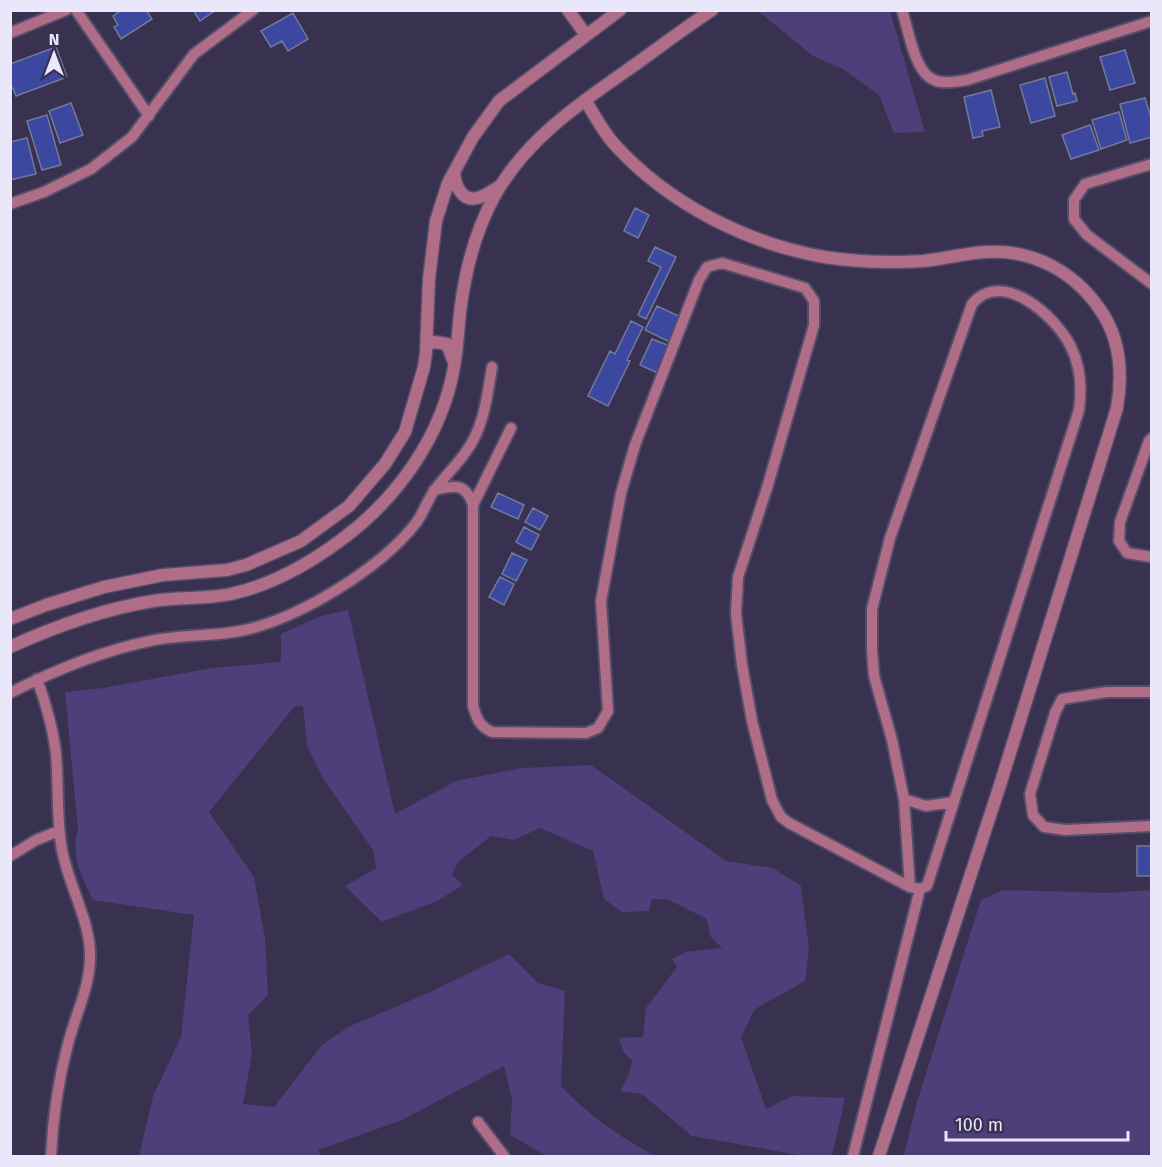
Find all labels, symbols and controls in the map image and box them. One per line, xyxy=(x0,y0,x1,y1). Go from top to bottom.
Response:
north arrow xyxy=(24,24,84,84)
text: N xyxy=(49,30,59,49)
scale bar xyxy=(946,1104,1128,1142)
text: 100 m xyxy=(955,1114,1003,1136)

